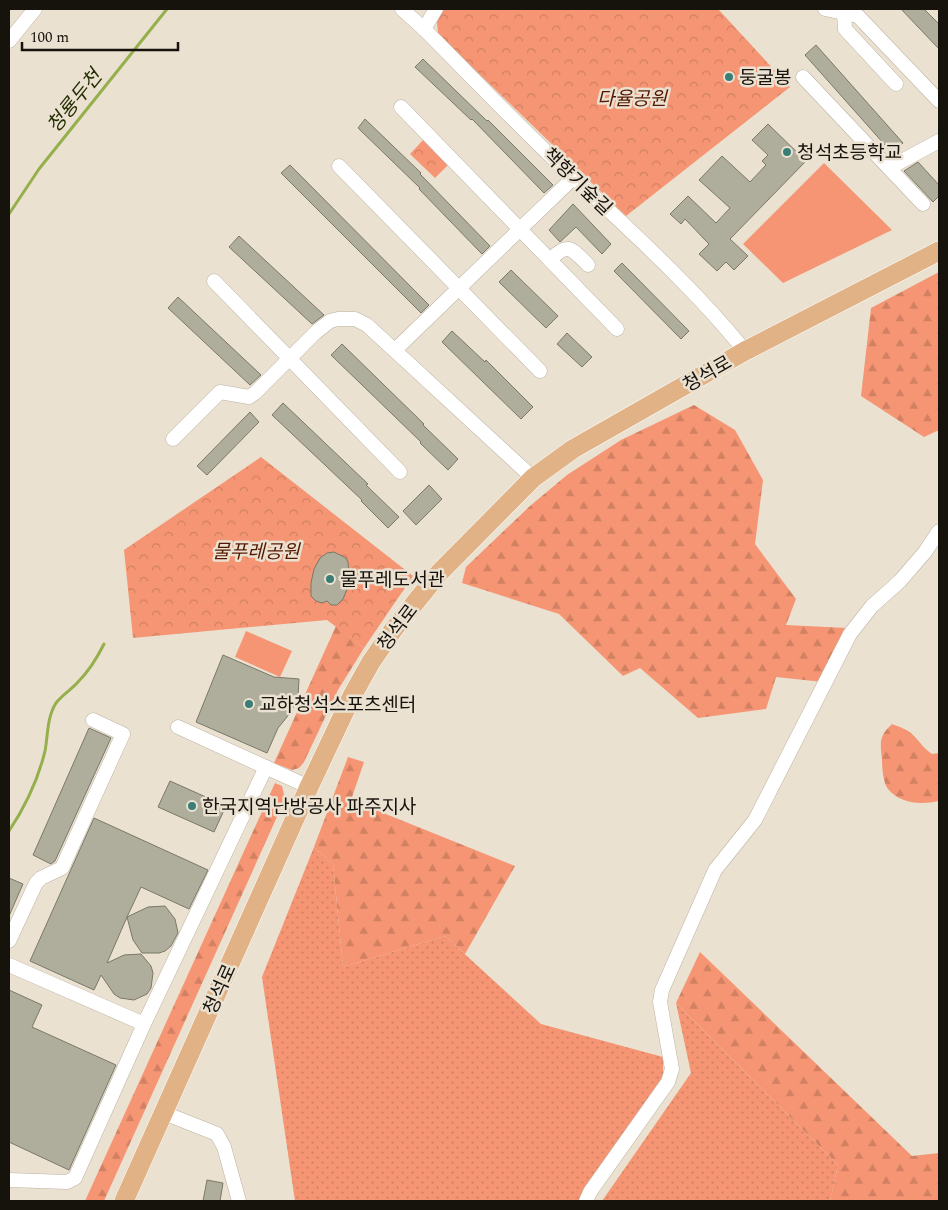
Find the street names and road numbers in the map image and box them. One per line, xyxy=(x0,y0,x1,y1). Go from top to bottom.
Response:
street label: 책향기숲길 xyxy=(535,141,618,223)
street label: 청석로 xyxy=(678,349,738,400)
street label: 청석로 xyxy=(371,598,426,658)
street label: 청석로 xyxy=(196,960,244,1019)

